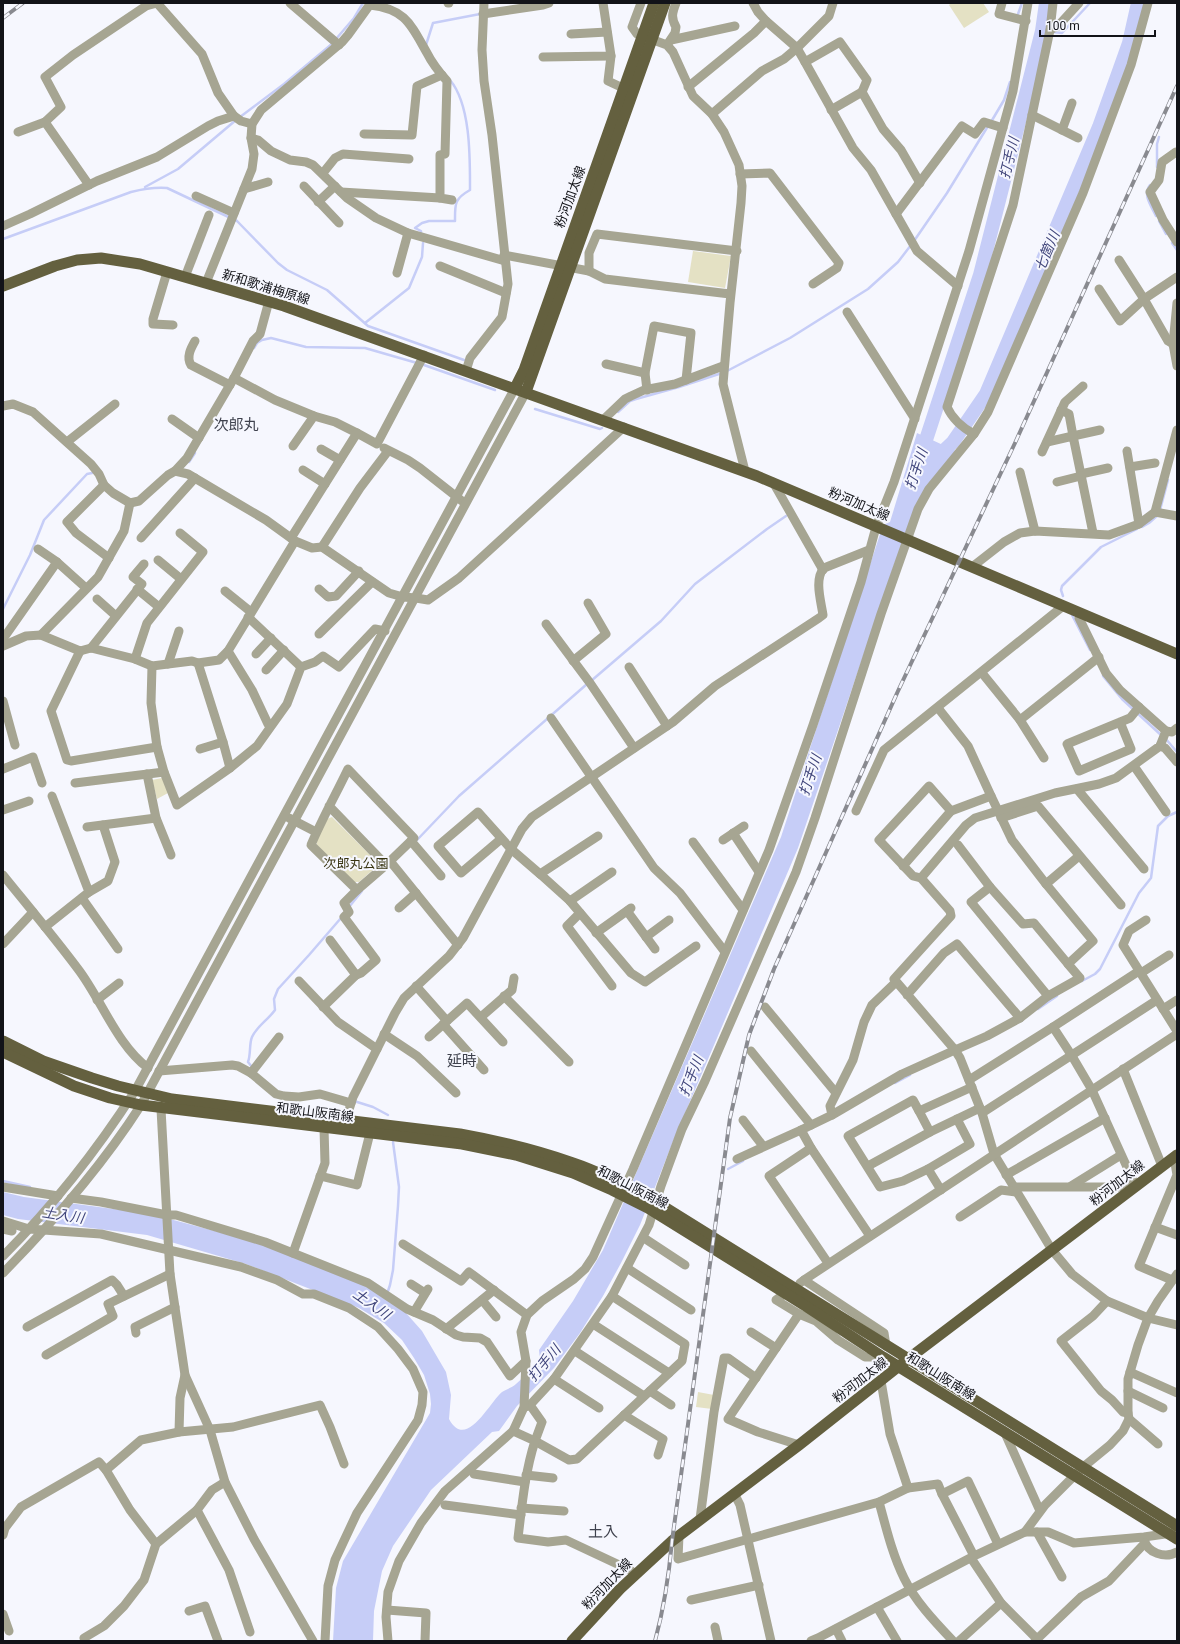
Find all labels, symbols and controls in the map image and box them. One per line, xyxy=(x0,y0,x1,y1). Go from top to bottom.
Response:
scale bar xyxy=(1040,12,1155,38)
text: 100 m xyxy=(1046,19,1080,33)
water label: 打手川 xyxy=(996,134,1022,180)
street label: 粉河加太線 xyxy=(552,164,588,230)
water label: 七箇川 xyxy=(1031,227,1063,273)
street label: 新和歌浦梅原線 xyxy=(220,267,312,307)
district label: 次郎丸 xyxy=(213,416,259,434)
water label: 打手川 xyxy=(902,445,931,491)
street label: 粉河加太線 xyxy=(826,484,892,524)
water label: 打手川 xyxy=(796,751,825,797)
park label: 次郎丸公園 xyxy=(323,856,389,871)
district label: 延時 xyxy=(447,1052,477,1070)
water label: 打手川 xyxy=(676,1052,707,1098)
street label: 和歌山阪南線 xyxy=(275,1100,355,1124)
street label: 粉河加太線 xyxy=(1087,1157,1147,1209)
street label: 和歌山阪南線 xyxy=(595,1163,671,1211)
water label: 土入川 xyxy=(41,1204,87,1226)
water label: 土入川 xyxy=(350,1285,395,1324)
water label: 打手川 xyxy=(524,1340,565,1384)
street label: 和歌山阪南線 xyxy=(904,1349,978,1403)
street label: 粉河加太線 xyxy=(830,1354,890,1406)
district label: 土入 xyxy=(588,1523,618,1541)
street label: 粉河加太線 xyxy=(579,1555,635,1613)

